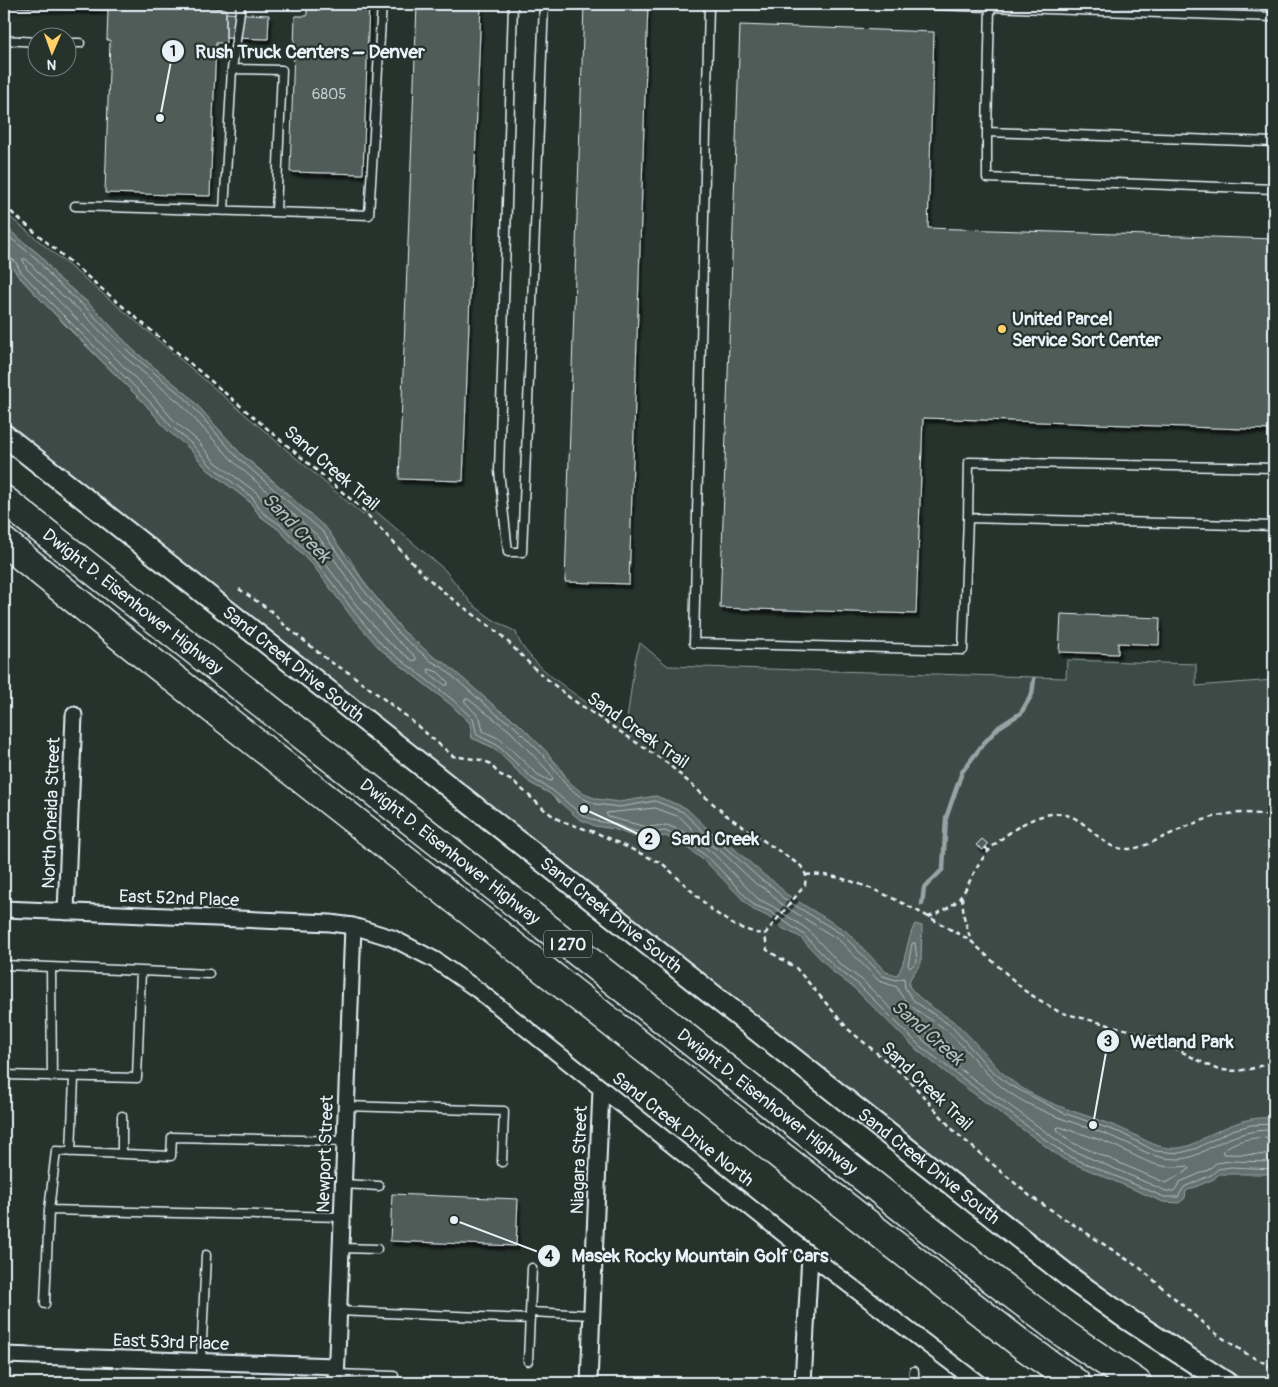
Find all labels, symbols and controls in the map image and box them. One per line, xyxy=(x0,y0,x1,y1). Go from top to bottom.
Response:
north arrow xyxy=(28,28,78,78)
callout: Rush Truck Centers – Denver xyxy=(160,34,435,68)
text: Rush Truck Centers – Denver xyxy=(195,40,425,64)
text: 1 xyxy=(170,42,176,61)
text: N xyxy=(47,56,57,73)
house number: 6805 xyxy=(312,85,346,104)
place label: United Parcel Service Sort Center xyxy=(1012,308,1162,352)
marker: United Parcel Service Sort Center xyxy=(996,323,1008,335)
street label: Sand Creek Trail xyxy=(279,421,384,516)
water label: Sand Creek xyxy=(257,488,337,569)
street label: Dwight D. Eisenhower Highway xyxy=(37,524,228,680)
street label: Sand Creek Drive South xyxy=(217,601,369,727)
street label: Sand Creek Trail xyxy=(582,687,693,774)
street label: North Oneida Street xyxy=(37,736,66,889)
street label: Dwight D. Eisenhower Highway xyxy=(355,774,545,931)
callout: Sand Creek xyxy=(636,822,770,856)
text: Sand Creek xyxy=(671,827,760,851)
text: 2 xyxy=(645,830,653,849)
street label: Sand Creek Drive South xyxy=(535,852,687,979)
street label: East 52nd Place xyxy=(118,885,240,912)
road number: I 270 xyxy=(544,931,592,958)
water label: Sand Creek xyxy=(886,995,970,1072)
street label: Dwight D. Eisenhower Highway xyxy=(672,1024,862,1181)
callout: Wetland Park xyxy=(1096,1024,1244,1058)
text: Wetland Park xyxy=(1130,1030,1235,1054)
text: 3 xyxy=(1104,1032,1112,1051)
street label: Sand Creek Trail xyxy=(876,1037,978,1136)
street label: Sand Creek Drive North xyxy=(607,1067,758,1192)
street label: Newport Street xyxy=(312,1094,339,1213)
street label: Sand Creek Drive South xyxy=(853,1103,1004,1230)
street label: Niagara Street xyxy=(566,1105,593,1215)
callout: Masek Rocky Mountain Golf Cars xyxy=(536,1239,838,1273)
text: Masek Rocky Mountain Golf Cars xyxy=(572,1244,829,1268)
text: 4 xyxy=(545,1247,554,1266)
street label: East 53rd Place xyxy=(113,1329,230,1356)

